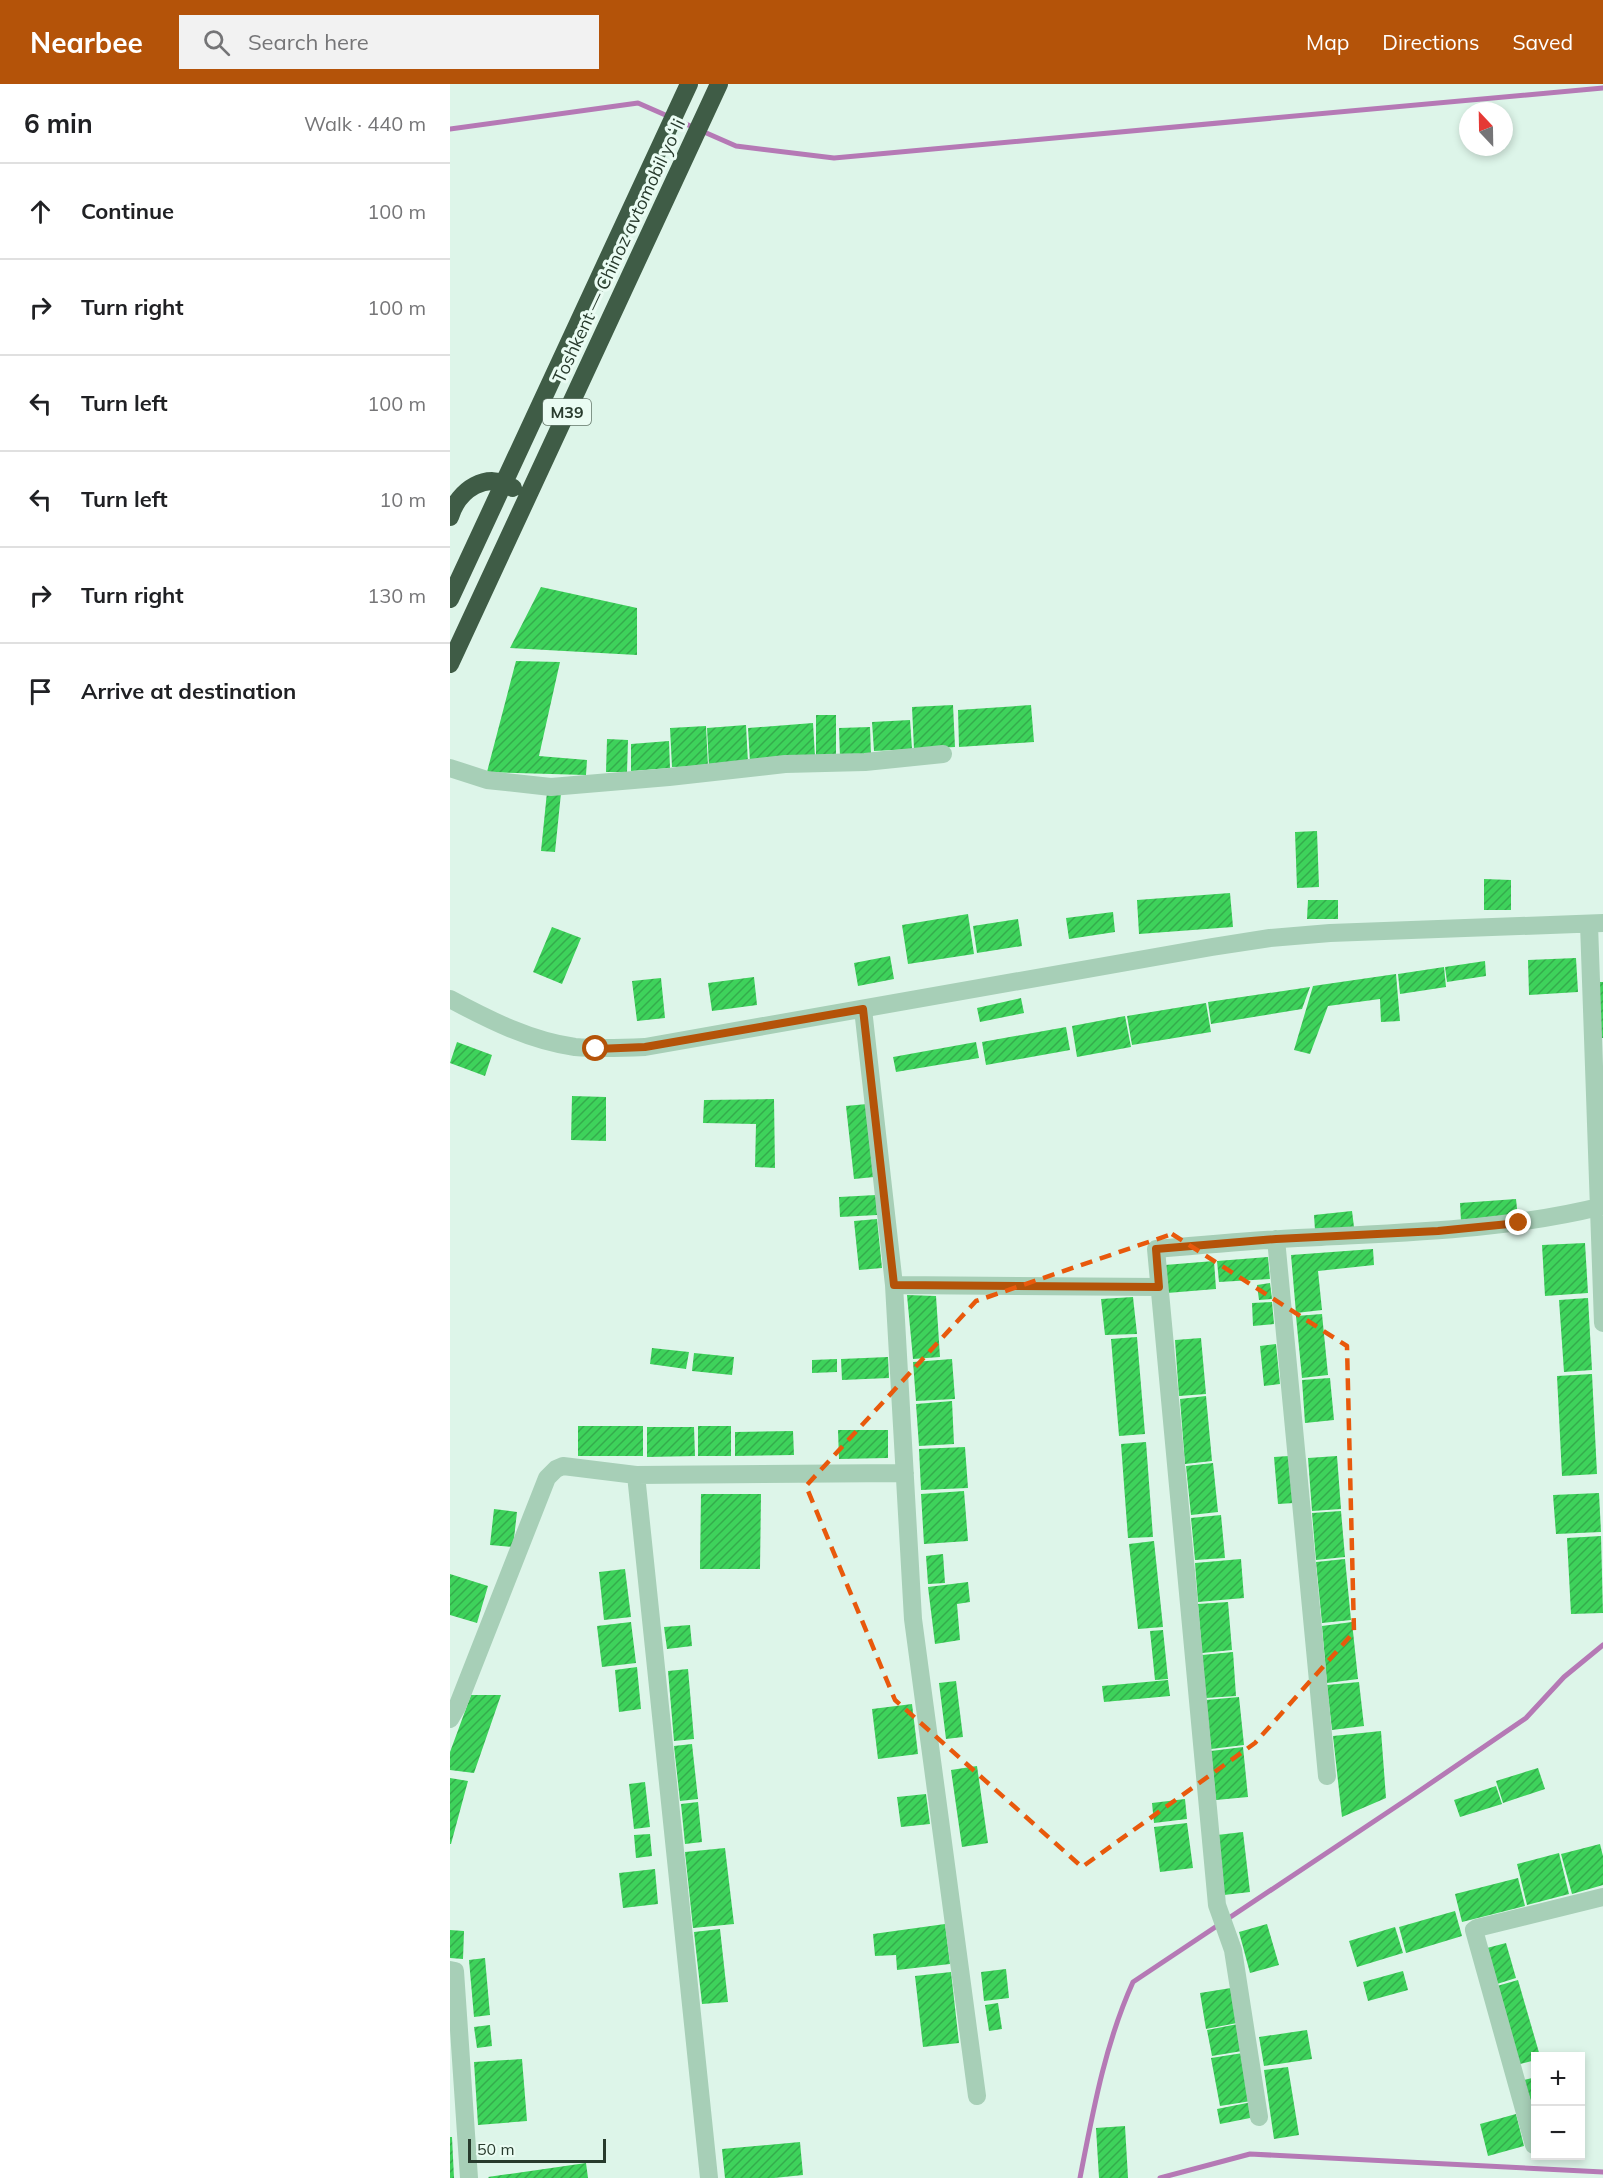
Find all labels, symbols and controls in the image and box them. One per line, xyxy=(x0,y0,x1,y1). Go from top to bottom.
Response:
search box xyxy=(179,15,599,69)
text: Nearbee xyxy=(30,25,143,60)
icon: search xyxy=(200,26,233,59)
text: Search here xyxy=(248,28,369,56)
text: Map xyxy=(1306,29,1349,55)
text: Directions xyxy=(1382,29,1479,55)
text: Saved xyxy=(1512,29,1573,55)
north arrow xyxy=(1459,102,1513,156)
text: 6 min xyxy=(24,107,93,140)
text: Walk · 440 m xyxy=(304,111,426,136)
street label: Toshkent — Chinoz avtomobil yoʻli xyxy=(547,115,690,386)
icon: ahead xyxy=(24,195,57,228)
text: Continue xyxy=(81,197,174,225)
text: 100 m xyxy=(367,199,426,224)
icon: right xyxy=(24,291,57,324)
text: Turn right xyxy=(81,293,184,321)
text: 100 m xyxy=(367,295,426,320)
icon: left xyxy=(24,387,57,420)
text: Turn left xyxy=(81,389,168,417)
text: 100 m xyxy=(367,391,426,416)
road number: M39 xyxy=(543,399,591,425)
icon: left xyxy=(24,483,57,516)
text: Turn left xyxy=(81,485,168,513)
text: 10 m xyxy=(379,487,426,512)
icon: right xyxy=(24,579,57,612)
text: Turn right xyxy=(81,581,184,609)
text: 130 m xyxy=(367,583,426,608)
icon: arrive xyxy=(24,675,57,708)
text: Arrive at destination xyxy=(81,677,296,705)
route start xyxy=(582,1035,608,1061)
route end xyxy=(1505,1209,1531,1235)
map controls xyxy=(1531,2052,1585,2160)
button: + xyxy=(1531,2052,1585,2106)
button: − xyxy=(1531,2106,1585,2160)
scale bar xyxy=(468,2136,606,2164)
text: 50 m xyxy=(477,2139,514,2159)

